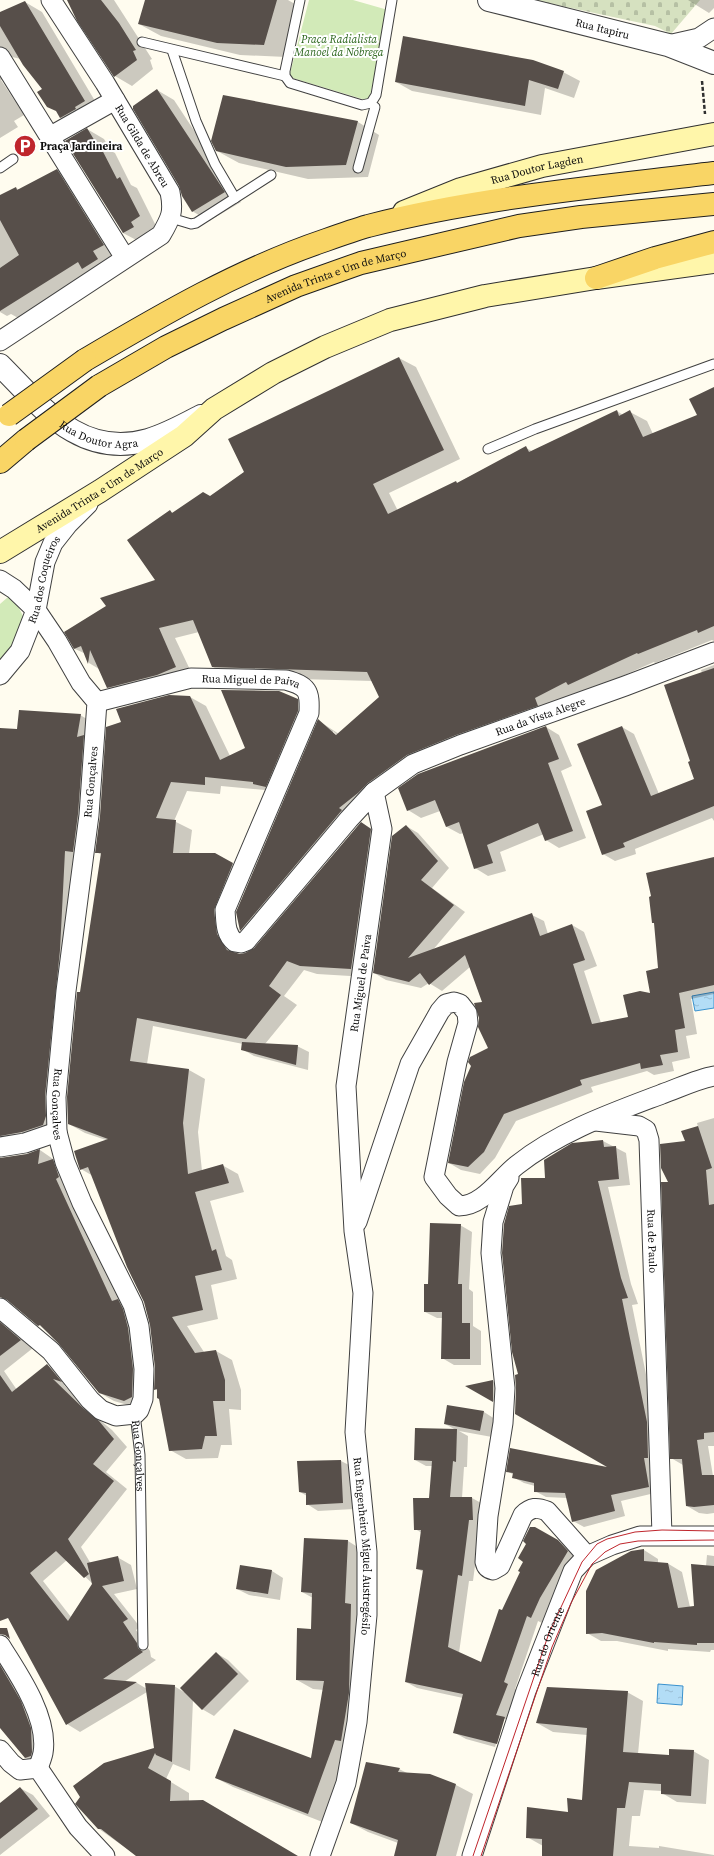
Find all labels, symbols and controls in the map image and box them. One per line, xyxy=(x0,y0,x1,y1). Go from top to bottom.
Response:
street label: Rua Itapiru xyxy=(574,14,632,43)
park label: Praça Radialista Manoel da Nóbrega xyxy=(293,32,384,60)
street label: Rua Gilda de Abreu xyxy=(111,102,173,191)
parking icon: Praça Jardineira xyxy=(12,133,38,159)
place label: Praça Jardineira xyxy=(40,139,123,154)
street label: Rua Doutor Lagden xyxy=(489,151,585,188)
street label: Avenida Trinta e Um de Março xyxy=(263,245,408,307)
street label: Rua Doutor Agra xyxy=(57,417,139,452)
street label: Avenida Trinta e Um de Março xyxy=(33,444,166,536)
street label: Rua dos Coqueiros xyxy=(24,532,64,626)
street label: Rua Miguel de Paiva xyxy=(201,671,303,692)
street label: Rua da Vista Alegre xyxy=(493,693,588,739)
street label: Rua Gonçalves xyxy=(80,745,102,818)
street label: Rua Miguel de Paiva xyxy=(347,933,375,1033)
street label: Rua Gonçalves xyxy=(48,1068,66,1142)
street label: Rua de Paulo xyxy=(644,1209,661,1273)
street label: Rua Gonçalves xyxy=(128,1419,148,1492)
street label: Rua Engenheiro Miguel Austregésilo xyxy=(350,1456,375,1636)
street label: Rua do Oriente xyxy=(527,1604,568,1678)

